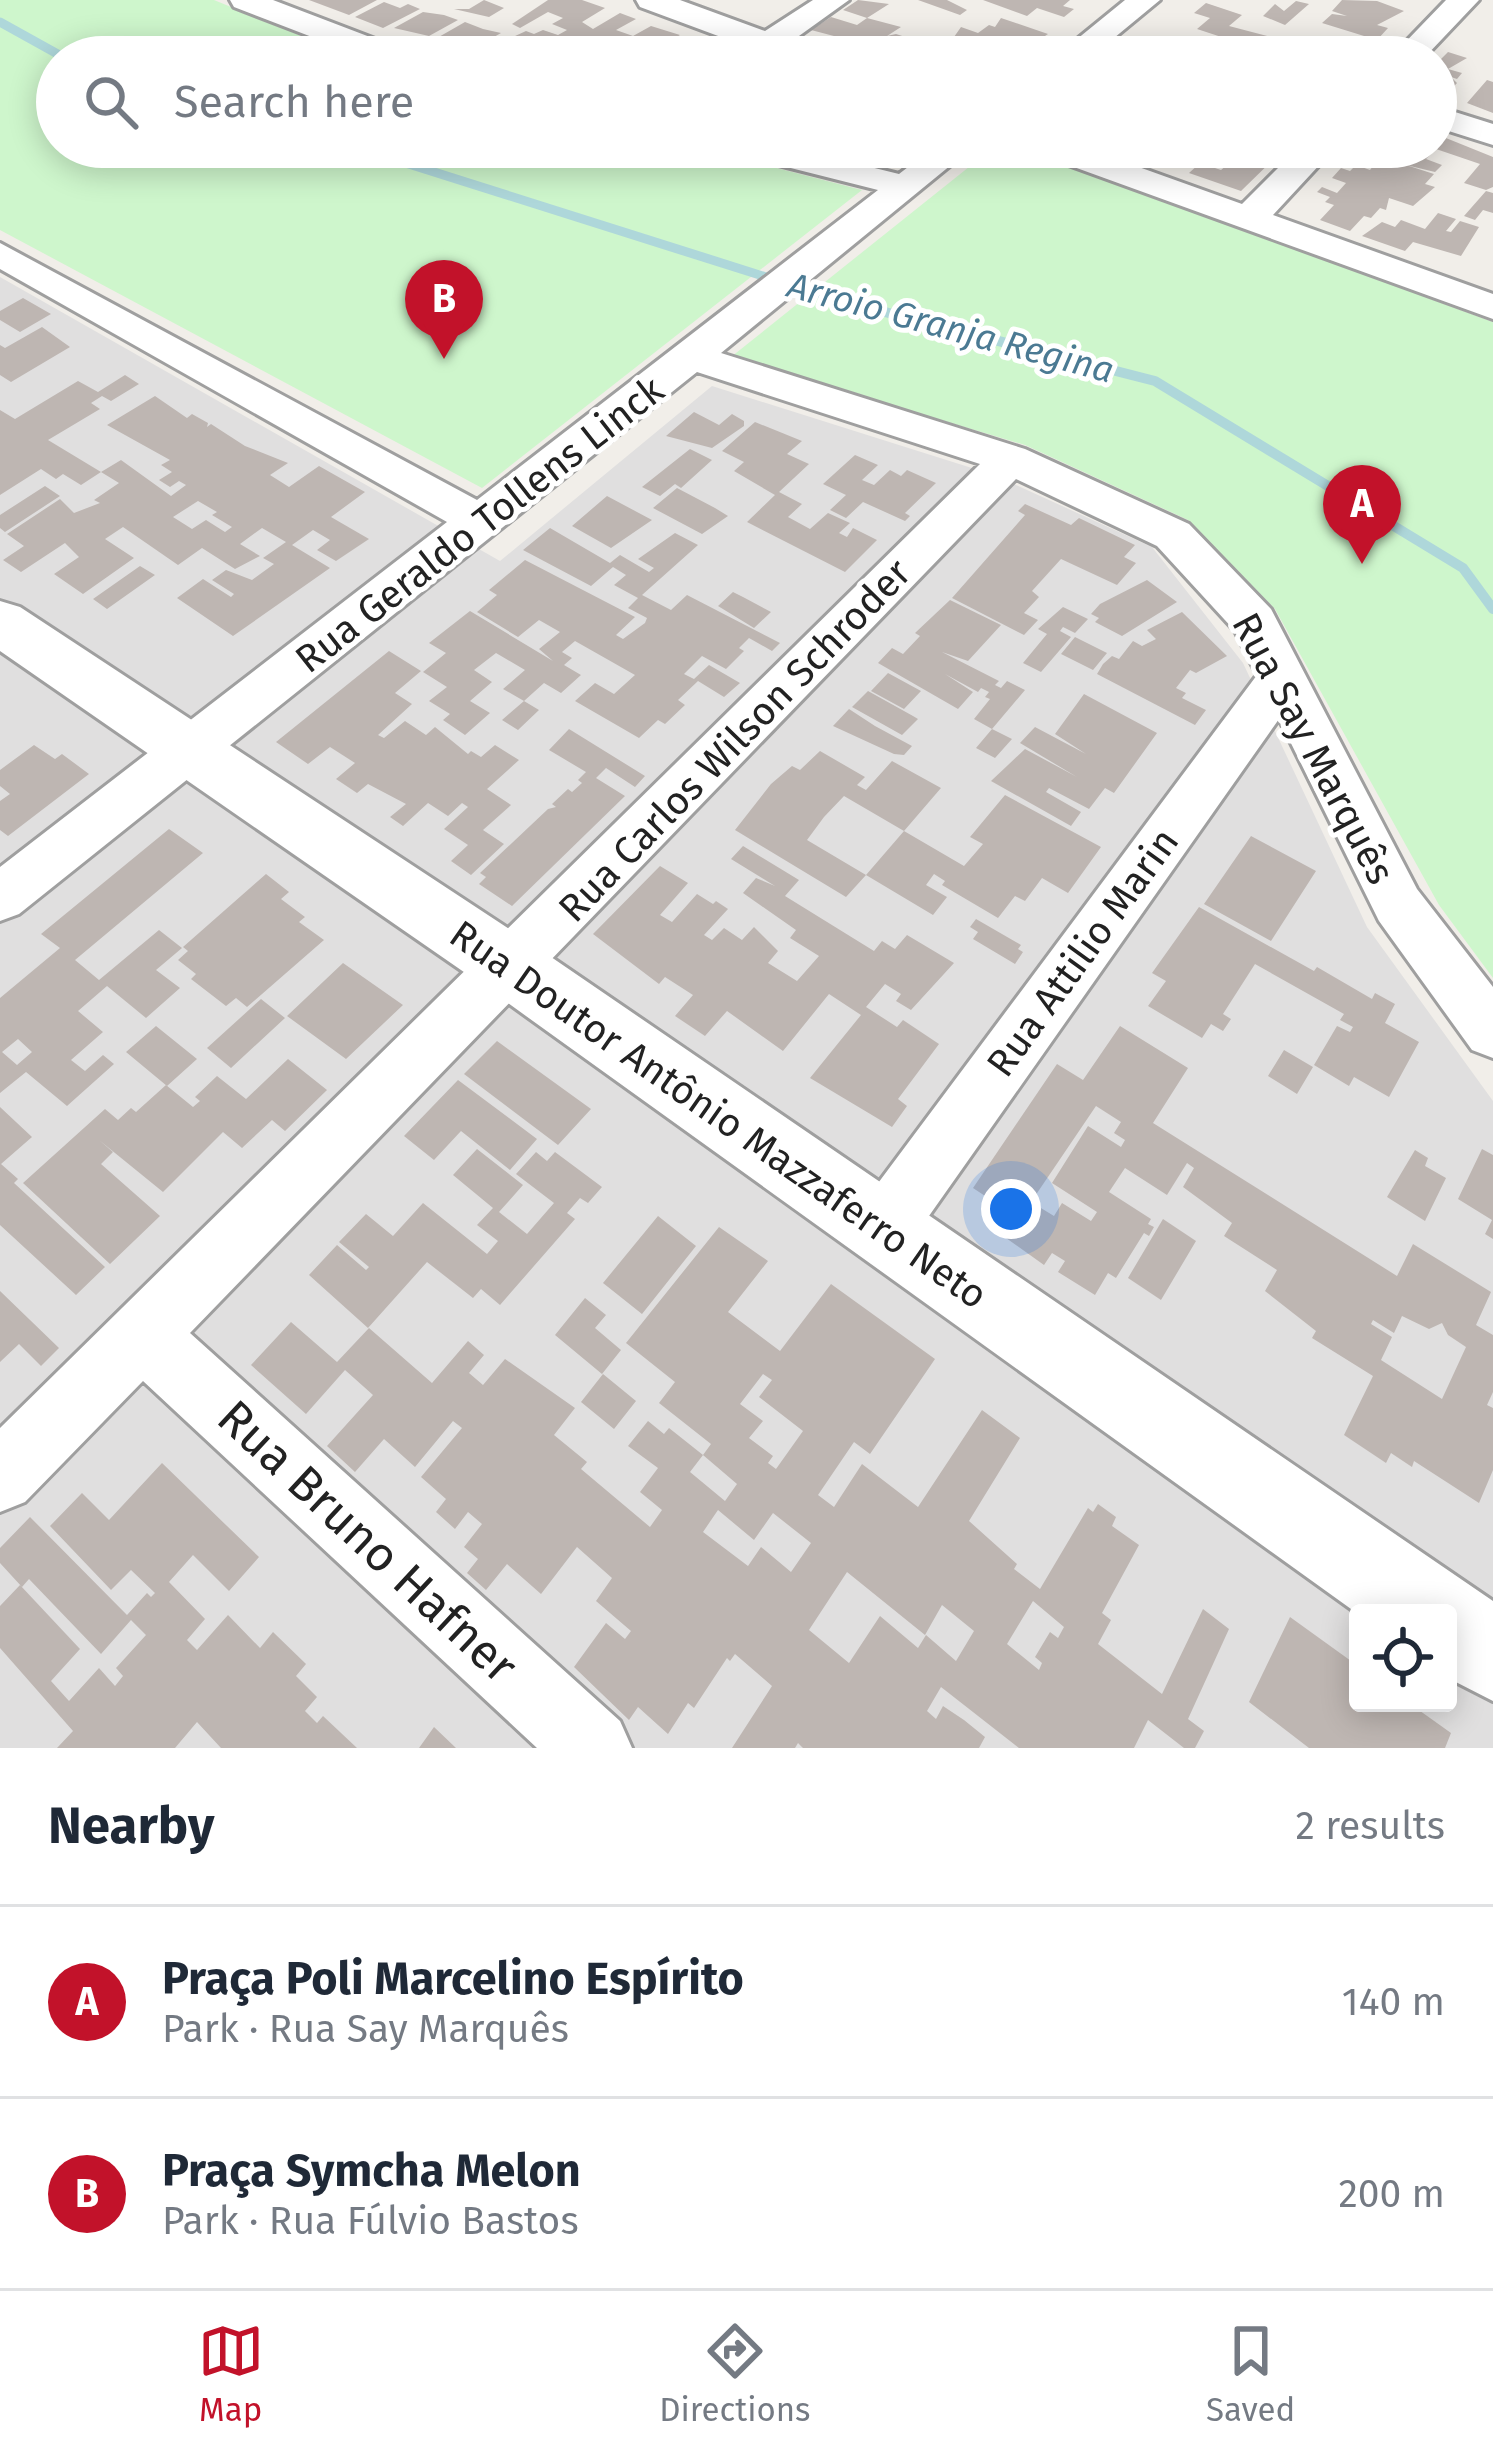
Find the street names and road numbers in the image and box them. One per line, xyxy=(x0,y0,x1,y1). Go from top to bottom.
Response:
street label: Rua Geraldo Tollens Linck xyxy=(287,367,673,683)
street label: Rua Carlos Wilson Schroder xyxy=(549,550,920,931)
street label: Rua Say Marquês xyxy=(1222,605,1404,892)
street label: Rua Attilio Marin xyxy=(977,820,1188,1086)
street label: Rua Doutor Antônio Mazzaferro Neto xyxy=(441,911,996,1319)
street label: Rua Bruno Hafner xyxy=(206,1388,529,1696)

